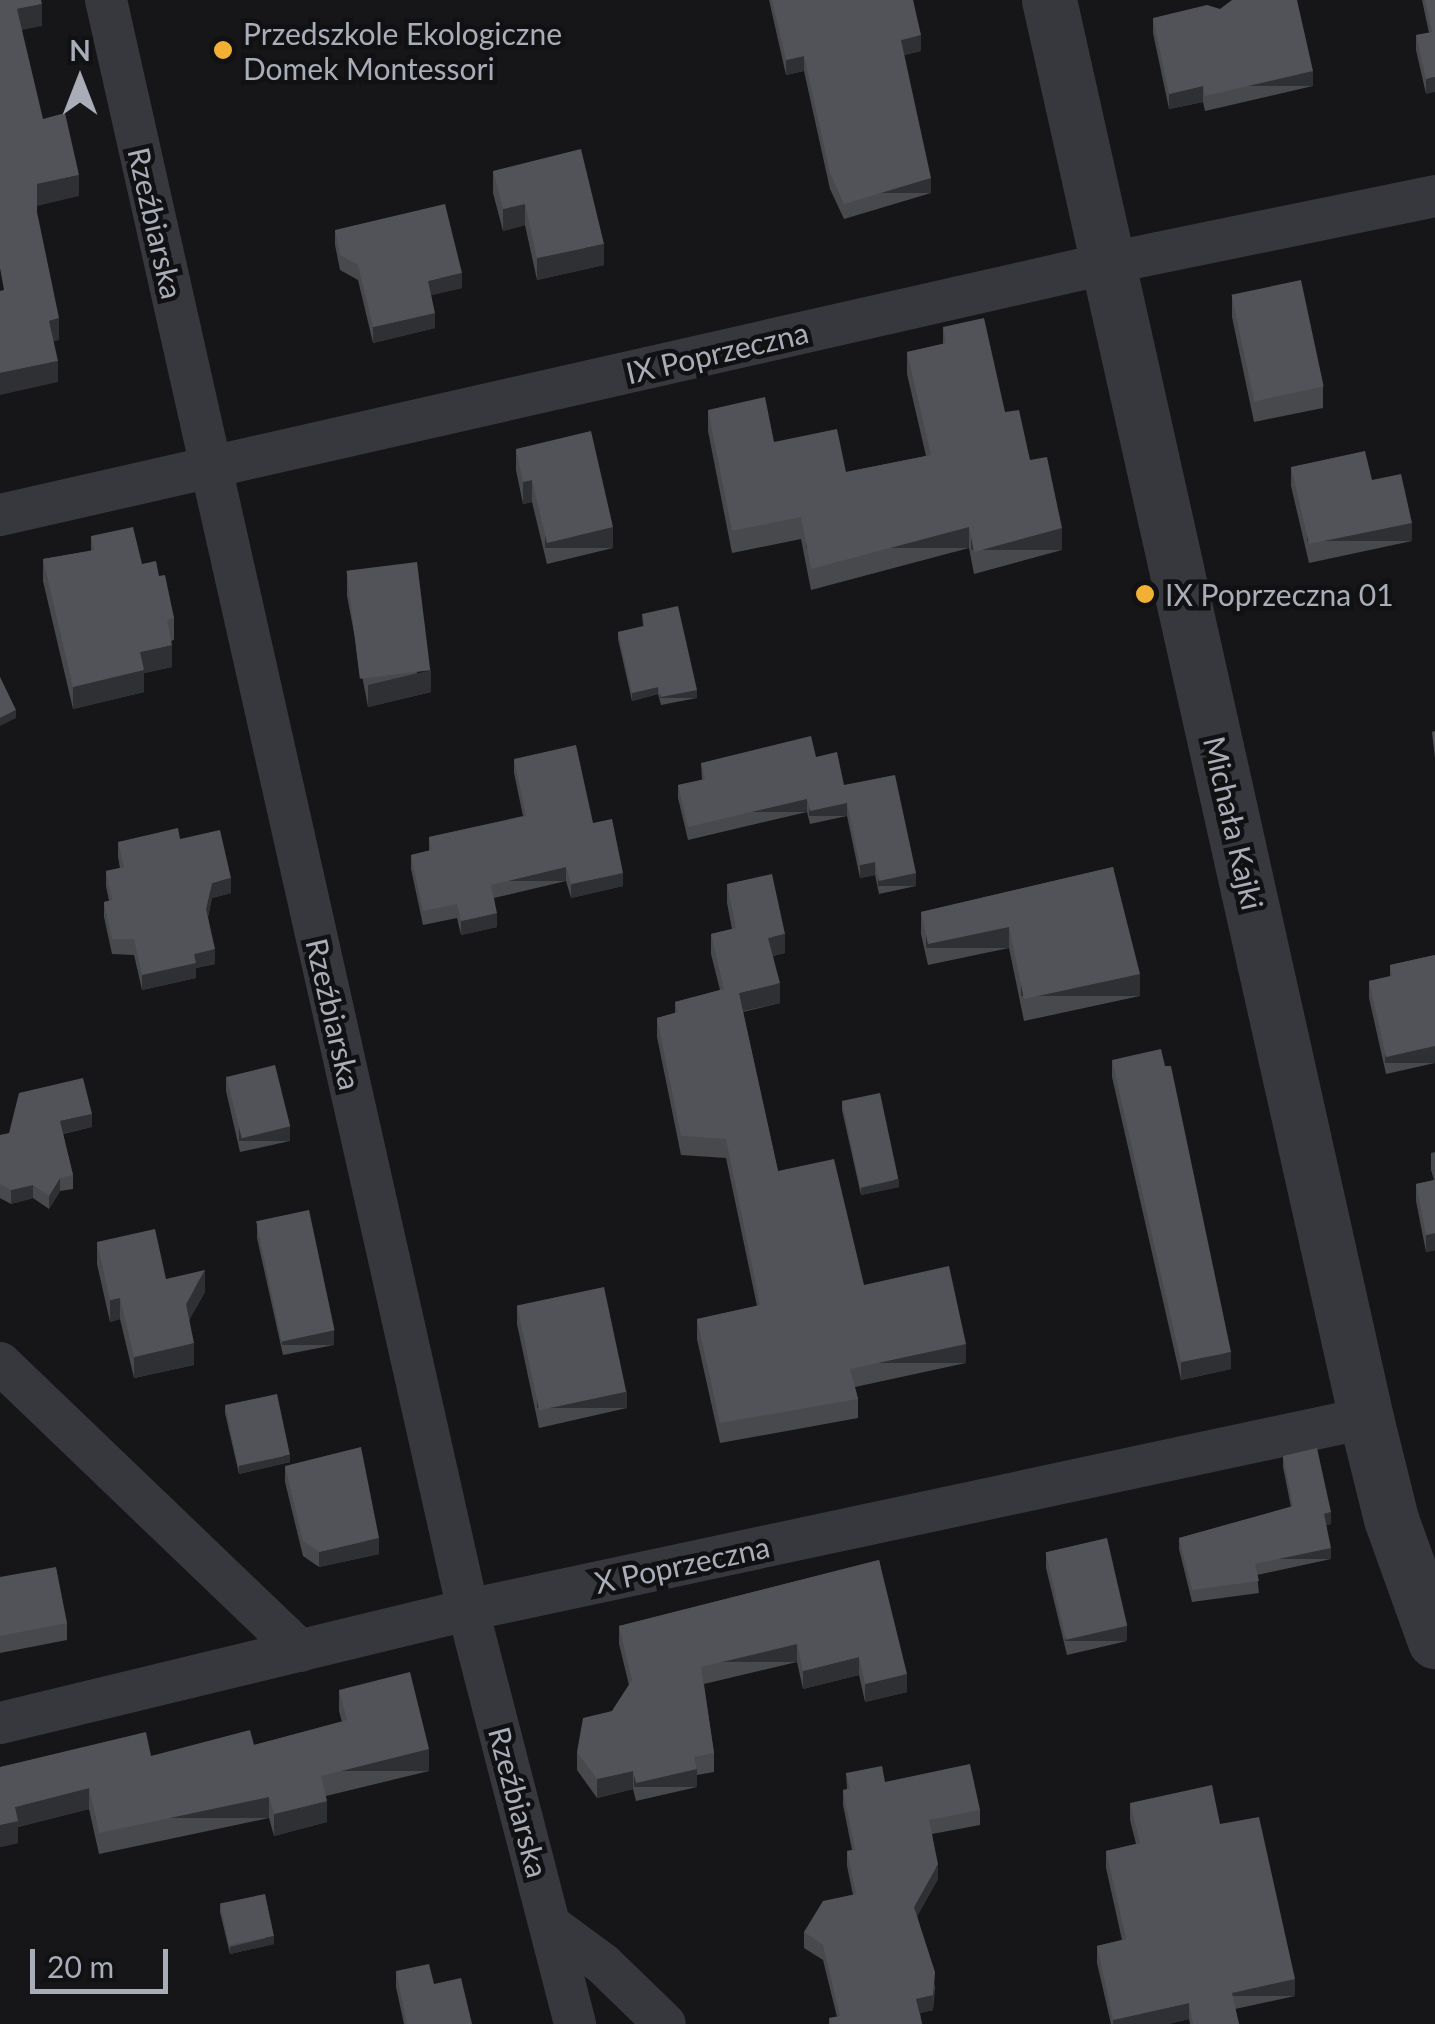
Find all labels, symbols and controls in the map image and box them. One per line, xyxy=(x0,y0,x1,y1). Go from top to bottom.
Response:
place label: Przedszkole Ekologiczne Domek Montessori xyxy=(243,15,562,86)
north arrow xyxy=(30,30,130,130)
text: N xyxy=(69,33,91,67)
marker: Przedszkole Ekologiczne Domek Montessori xyxy=(212,39,234,61)
street label: Rzeźbiarska xyxy=(121,144,191,302)
street label: IX Poprzeczna xyxy=(622,314,812,390)
place label: IX Poprzeczna 01 xyxy=(1165,576,1394,612)
marker: IX Poprzeczna 01 xyxy=(1134,583,1156,605)
street label: Michała Kajki xyxy=(1197,733,1271,913)
street label: Rzeźbiarska xyxy=(299,935,369,1093)
street label: X Poprzeczna xyxy=(591,1528,773,1600)
street label: Rzeźbiarska xyxy=(482,1723,556,1881)
scale bar xyxy=(35,1929,172,1991)
text: 20 m xyxy=(47,1948,114,1984)

